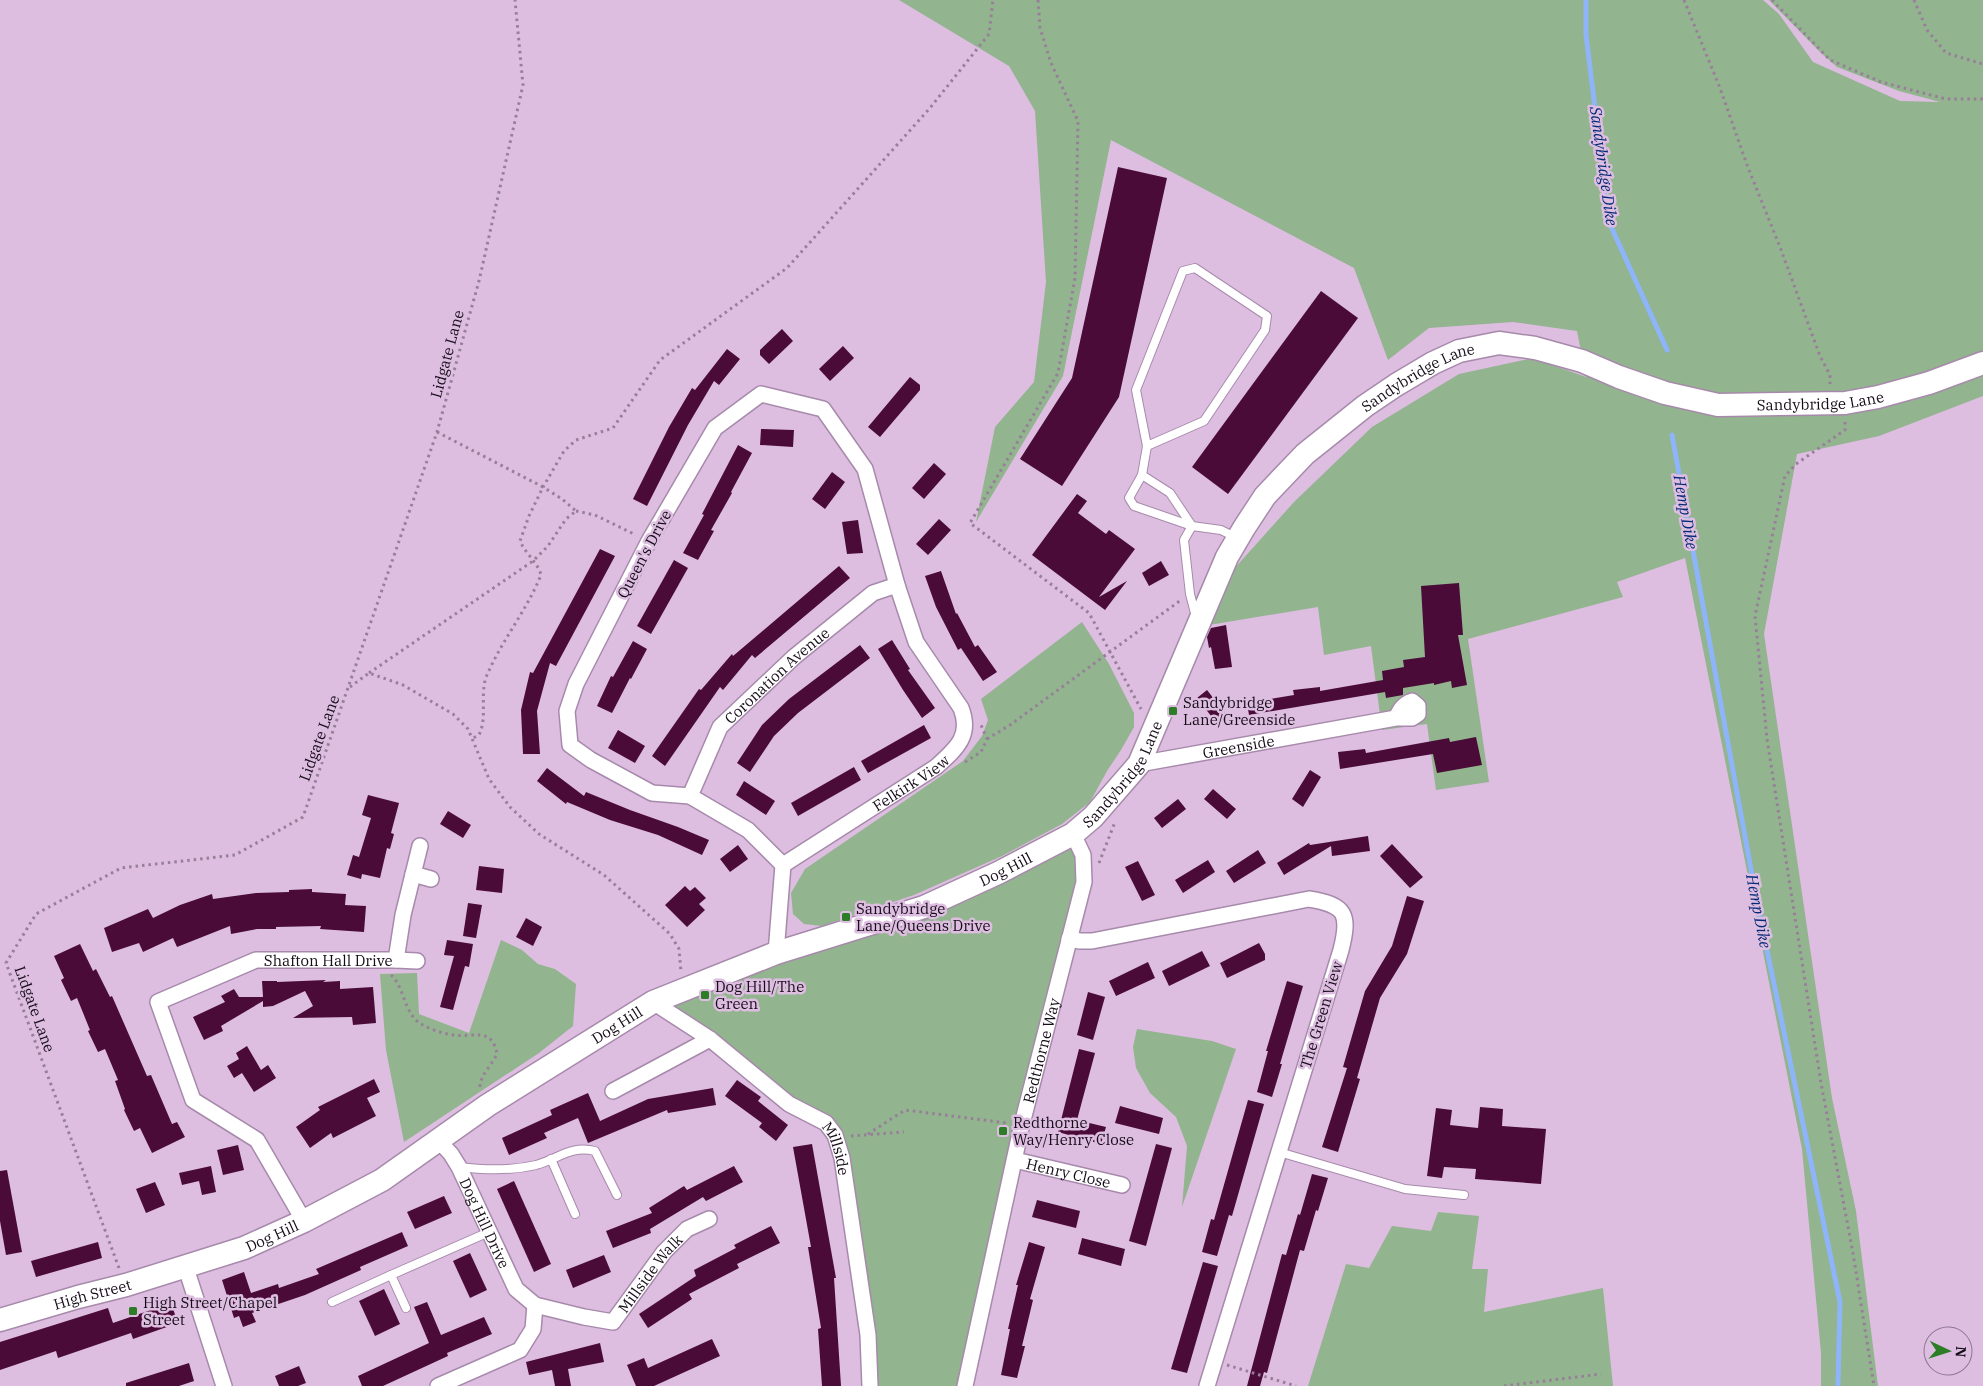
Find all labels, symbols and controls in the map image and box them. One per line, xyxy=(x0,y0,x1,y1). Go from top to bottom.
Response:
water label: Sandybridge Dike xyxy=(1586,104,1622,227)
street label: Lidgate Lane xyxy=(426,308,468,400)
street label: Sandybridge Lane xyxy=(1357,339,1476,416)
street label: Sandybridge Lane xyxy=(1756,386,1886,414)
water label: Hemp Dike xyxy=(1669,472,1702,551)
street label: Queen's Drive xyxy=(613,507,675,601)
street label: Coronation Avenue xyxy=(720,623,833,728)
street label: Lidgate Lane xyxy=(295,692,343,784)
place label: Sandybridge Lane/Greenside xyxy=(1183,693,1295,729)
marker: Sandybridge Lane/Greenside xyxy=(1167,705,1179,717)
street label: Sandybridge Lane xyxy=(1078,718,1166,831)
street label: Greenside xyxy=(1201,730,1276,762)
street label: Felkirk View xyxy=(869,750,953,815)
street label: Dog Hill xyxy=(976,848,1035,890)
water label: Hemp Dike xyxy=(1742,871,1776,950)
place label: Sandybridge Lane/Queens Drive xyxy=(856,899,990,935)
marker: Sandybridge Lane/Queens Drive xyxy=(840,911,852,923)
street label: Shafton Hall Drive xyxy=(264,951,393,970)
street label: The Green View xyxy=(1296,959,1346,1071)
street label: Lidgate Lane xyxy=(11,963,59,1055)
place label: Dog Hill/The Green xyxy=(715,977,804,1013)
marker: Dog Hill/The Green xyxy=(699,989,711,1001)
street label: Redthorne Way xyxy=(1018,996,1063,1105)
street label: Dog Hill xyxy=(588,1002,646,1048)
place label: Redthorne Way/Henry Close xyxy=(1013,1113,1134,1149)
street label: Millside xyxy=(818,1117,854,1176)
marker: Redthorne Way/Henry Close xyxy=(997,1125,1009,1137)
street label: Henry Close xyxy=(1024,1153,1113,1192)
street label: Dog Hill Drive xyxy=(456,1175,514,1271)
street label: Dog Hill xyxy=(242,1215,301,1256)
street label: Millside Walk xyxy=(614,1230,686,1316)
street label: High Street xyxy=(51,1274,134,1313)
place label: High Street/Chapel Street xyxy=(143,1293,277,1329)
marker: High Street/Chapel Street xyxy=(127,1305,139,1317)
north arrow xyxy=(1923,1326,1973,1376)
text: N xyxy=(1952,1346,1970,1358)

